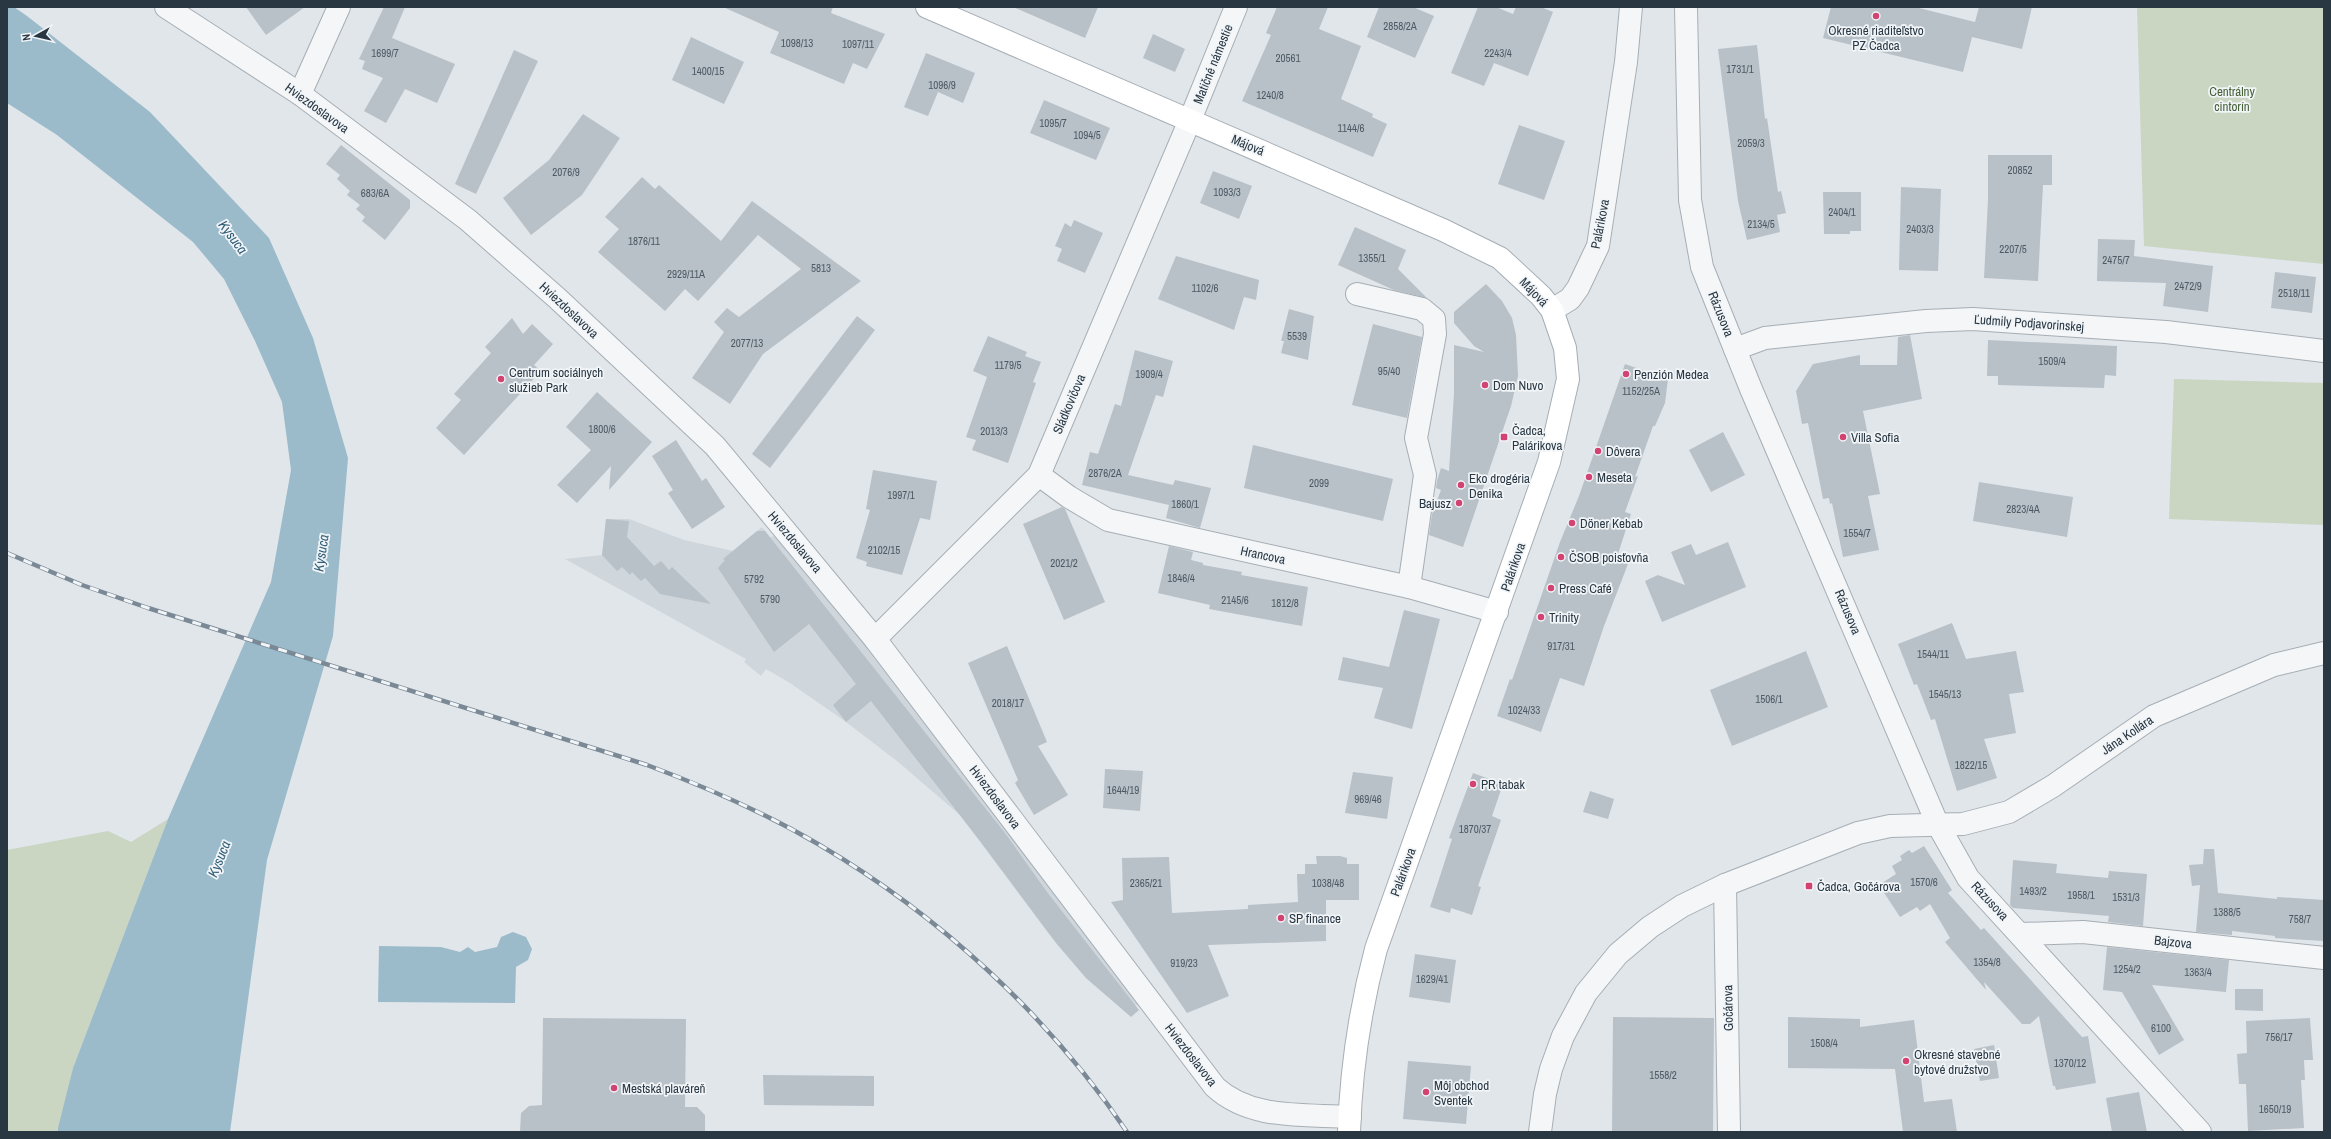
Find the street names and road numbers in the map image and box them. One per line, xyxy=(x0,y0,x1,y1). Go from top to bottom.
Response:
street label: Matičné námestie xyxy=(1189,21,1237,106)
street label: Hviezdoslavova xyxy=(282,79,352,137)
street label: Májová xyxy=(1229,130,1267,160)
street label: Palárikova xyxy=(1587,198,1613,250)
street label: Májová xyxy=(1516,274,1552,310)
street label: Hviezdoslavova xyxy=(536,278,602,342)
street label: Rázusova xyxy=(1704,289,1738,339)
street label: Ľudmily Podjavorinskej xyxy=(1973,311,2085,335)
street label: Sládkovičova xyxy=(1049,371,1089,437)
street label: Hviezdoslavova xyxy=(764,508,826,576)
street label: Palárikova xyxy=(1497,540,1529,594)
street label: Hrancova xyxy=(1239,542,1287,568)
street label: Rázusova xyxy=(1831,587,1865,637)
street label: Jána Kollára xyxy=(2098,711,2156,759)
street label: Hviezdoslavova xyxy=(966,762,1024,832)
street label: Palárikova xyxy=(1386,845,1420,899)
street label: Rázusova xyxy=(1968,878,2012,924)
street label: Bajzova xyxy=(2153,932,2193,952)
street label: Gočárova xyxy=(1719,985,1737,1031)
street label: Hviezdoslavova xyxy=(1161,1020,1221,1090)

